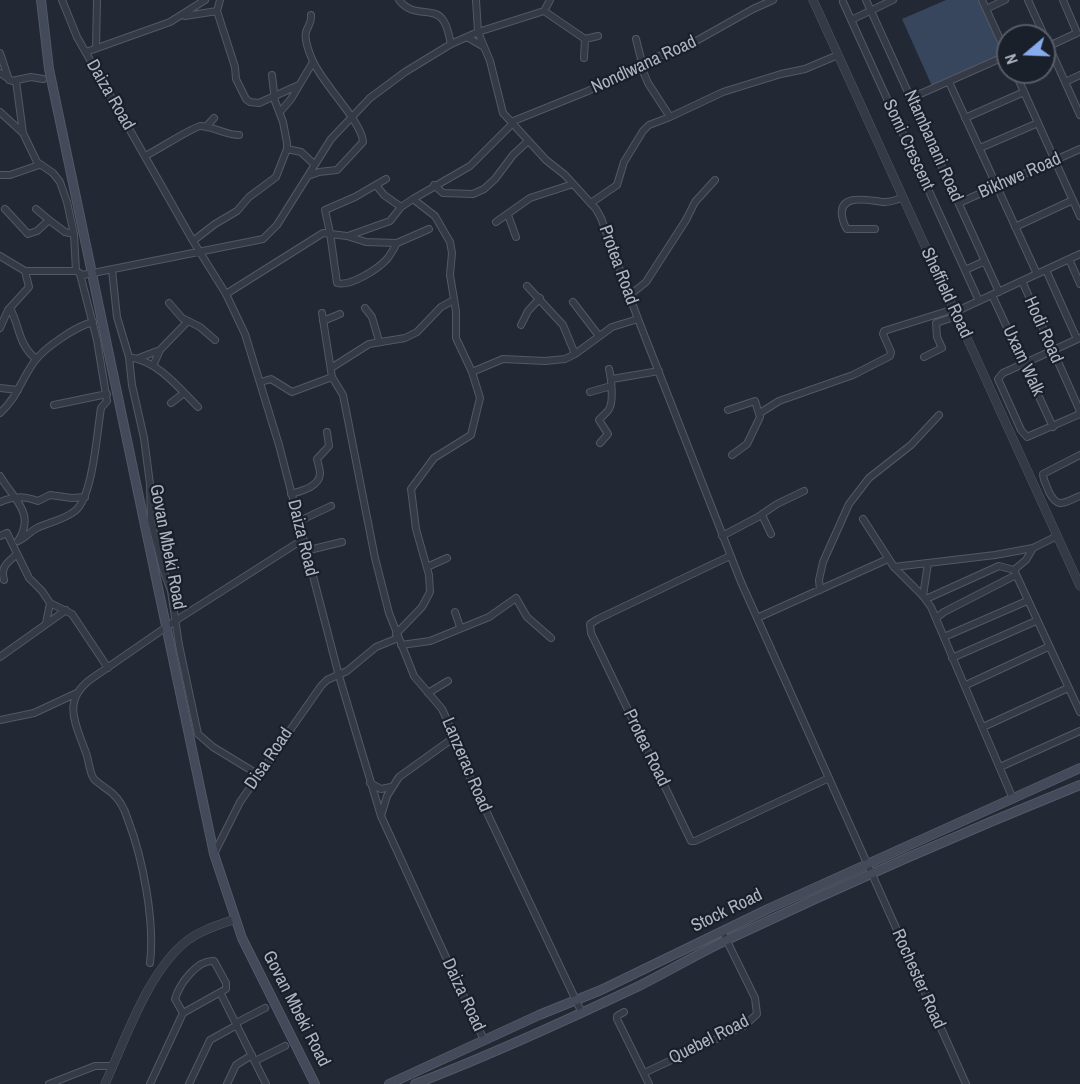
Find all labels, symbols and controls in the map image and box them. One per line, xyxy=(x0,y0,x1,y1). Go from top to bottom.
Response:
north arrow xyxy=(996,24,1056,84)
street label: Nondlwana Road xyxy=(588,31,700,99)
text: N xyxy=(999,51,1023,67)
street label: Daiza Road xyxy=(81,56,139,134)
street label: Ntambanani Road xyxy=(899,87,967,205)
street label: Somi Crescent xyxy=(878,96,938,194)
street label: Bikhwe Road xyxy=(976,148,1064,204)
street label: Protea Road xyxy=(594,222,642,308)
street label: Sheffield Road xyxy=(916,244,976,342)
street label: Hodi Road xyxy=(1019,293,1067,367)
street label: Uxam Walk xyxy=(997,322,1049,400)
street label: Govan Mbeki Road xyxy=(144,483,190,611)
street label: Daiza Road xyxy=(282,498,322,578)
street label: Protea Road xyxy=(618,706,674,790)
street label: Lanzerac Road xyxy=(437,715,495,815)
street label: Disa Road xyxy=(241,724,297,794)
street label: Stock Road xyxy=(688,885,766,937)
street label: Rochester Road xyxy=(886,926,950,1032)
street label: Govan Mbeki Road xyxy=(258,947,334,1071)
street label: Daiza Road xyxy=(437,955,489,1035)
street label: Quebel Road xyxy=(665,1011,753,1069)

